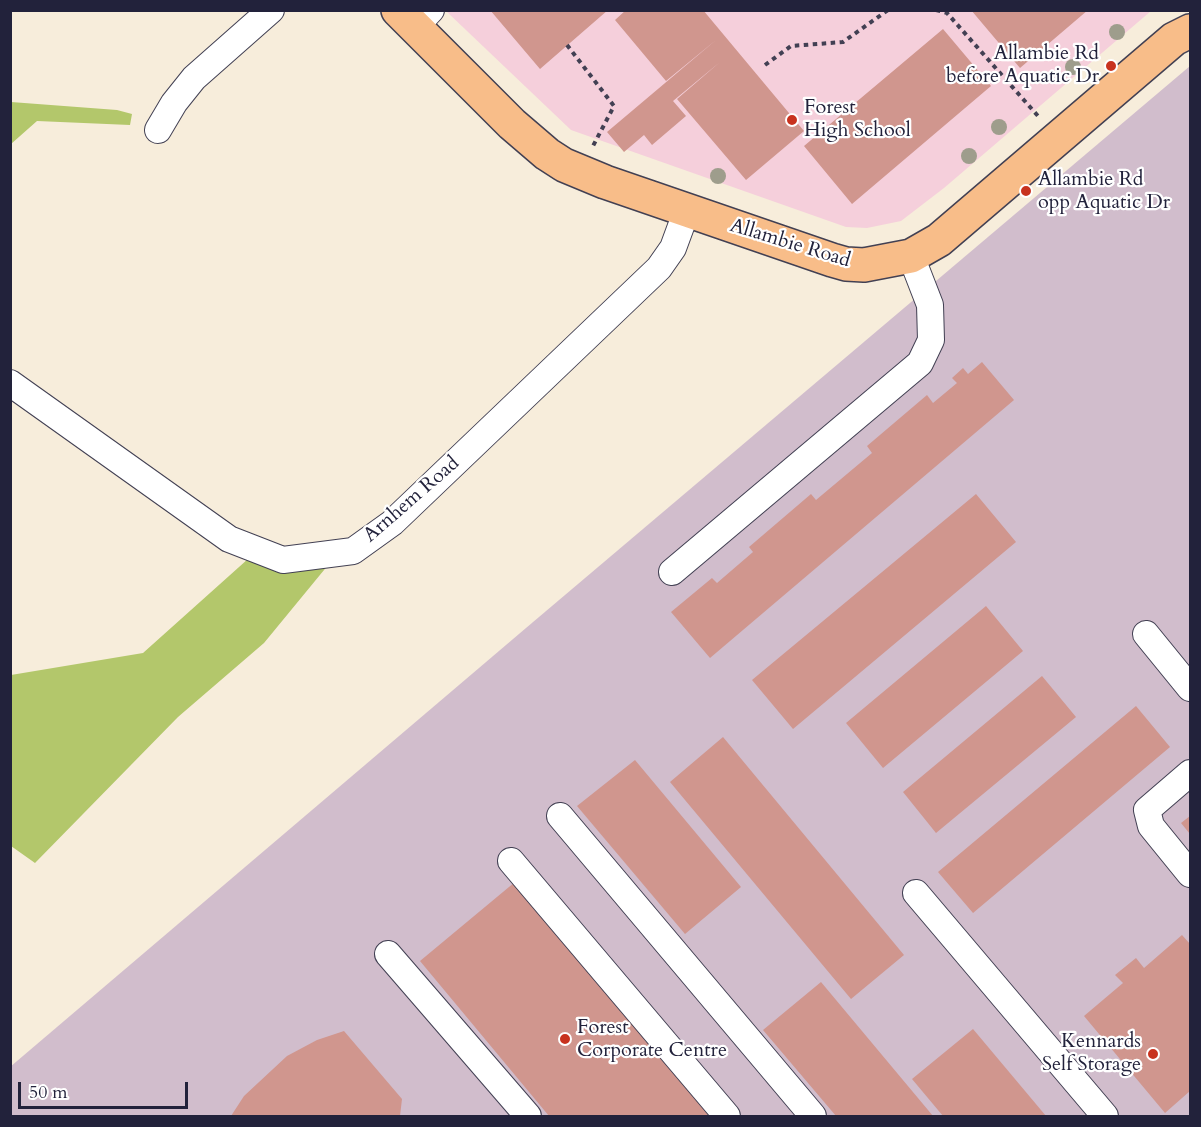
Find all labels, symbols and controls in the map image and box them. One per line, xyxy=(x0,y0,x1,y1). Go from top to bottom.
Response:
place label: Allambie Rd before Aquatic Dr xyxy=(946,42,1099,89)
marker: Allambie Rd before Aquatic Dr xyxy=(1104,59,1118,73)
place label: Forest High School xyxy=(804,96,911,143)
marker: Forest High School xyxy=(785,113,799,127)
place label: Allambie Rd opp Aquatic Dr xyxy=(1038,168,1170,215)
marker: Allambie Rd opp Aquatic Dr xyxy=(1019,184,1033,198)
street label: Allambie Road xyxy=(727,214,853,274)
street label: Arnhem Road xyxy=(359,452,465,548)
place label: Forest Corporate Centre xyxy=(577,1016,727,1063)
place label: Kennards Self Storage xyxy=(1042,1030,1141,1077)
marker: Forest Corporate Centre xyxy=(558,1032,572,1046)
marker: Kennards Self Storage xyxy=(1146,1047,1160,1061)
scale bar xyxy=(21,1070,190,1108)
text: 50 m xyxy=(29,1080,68,1105)

